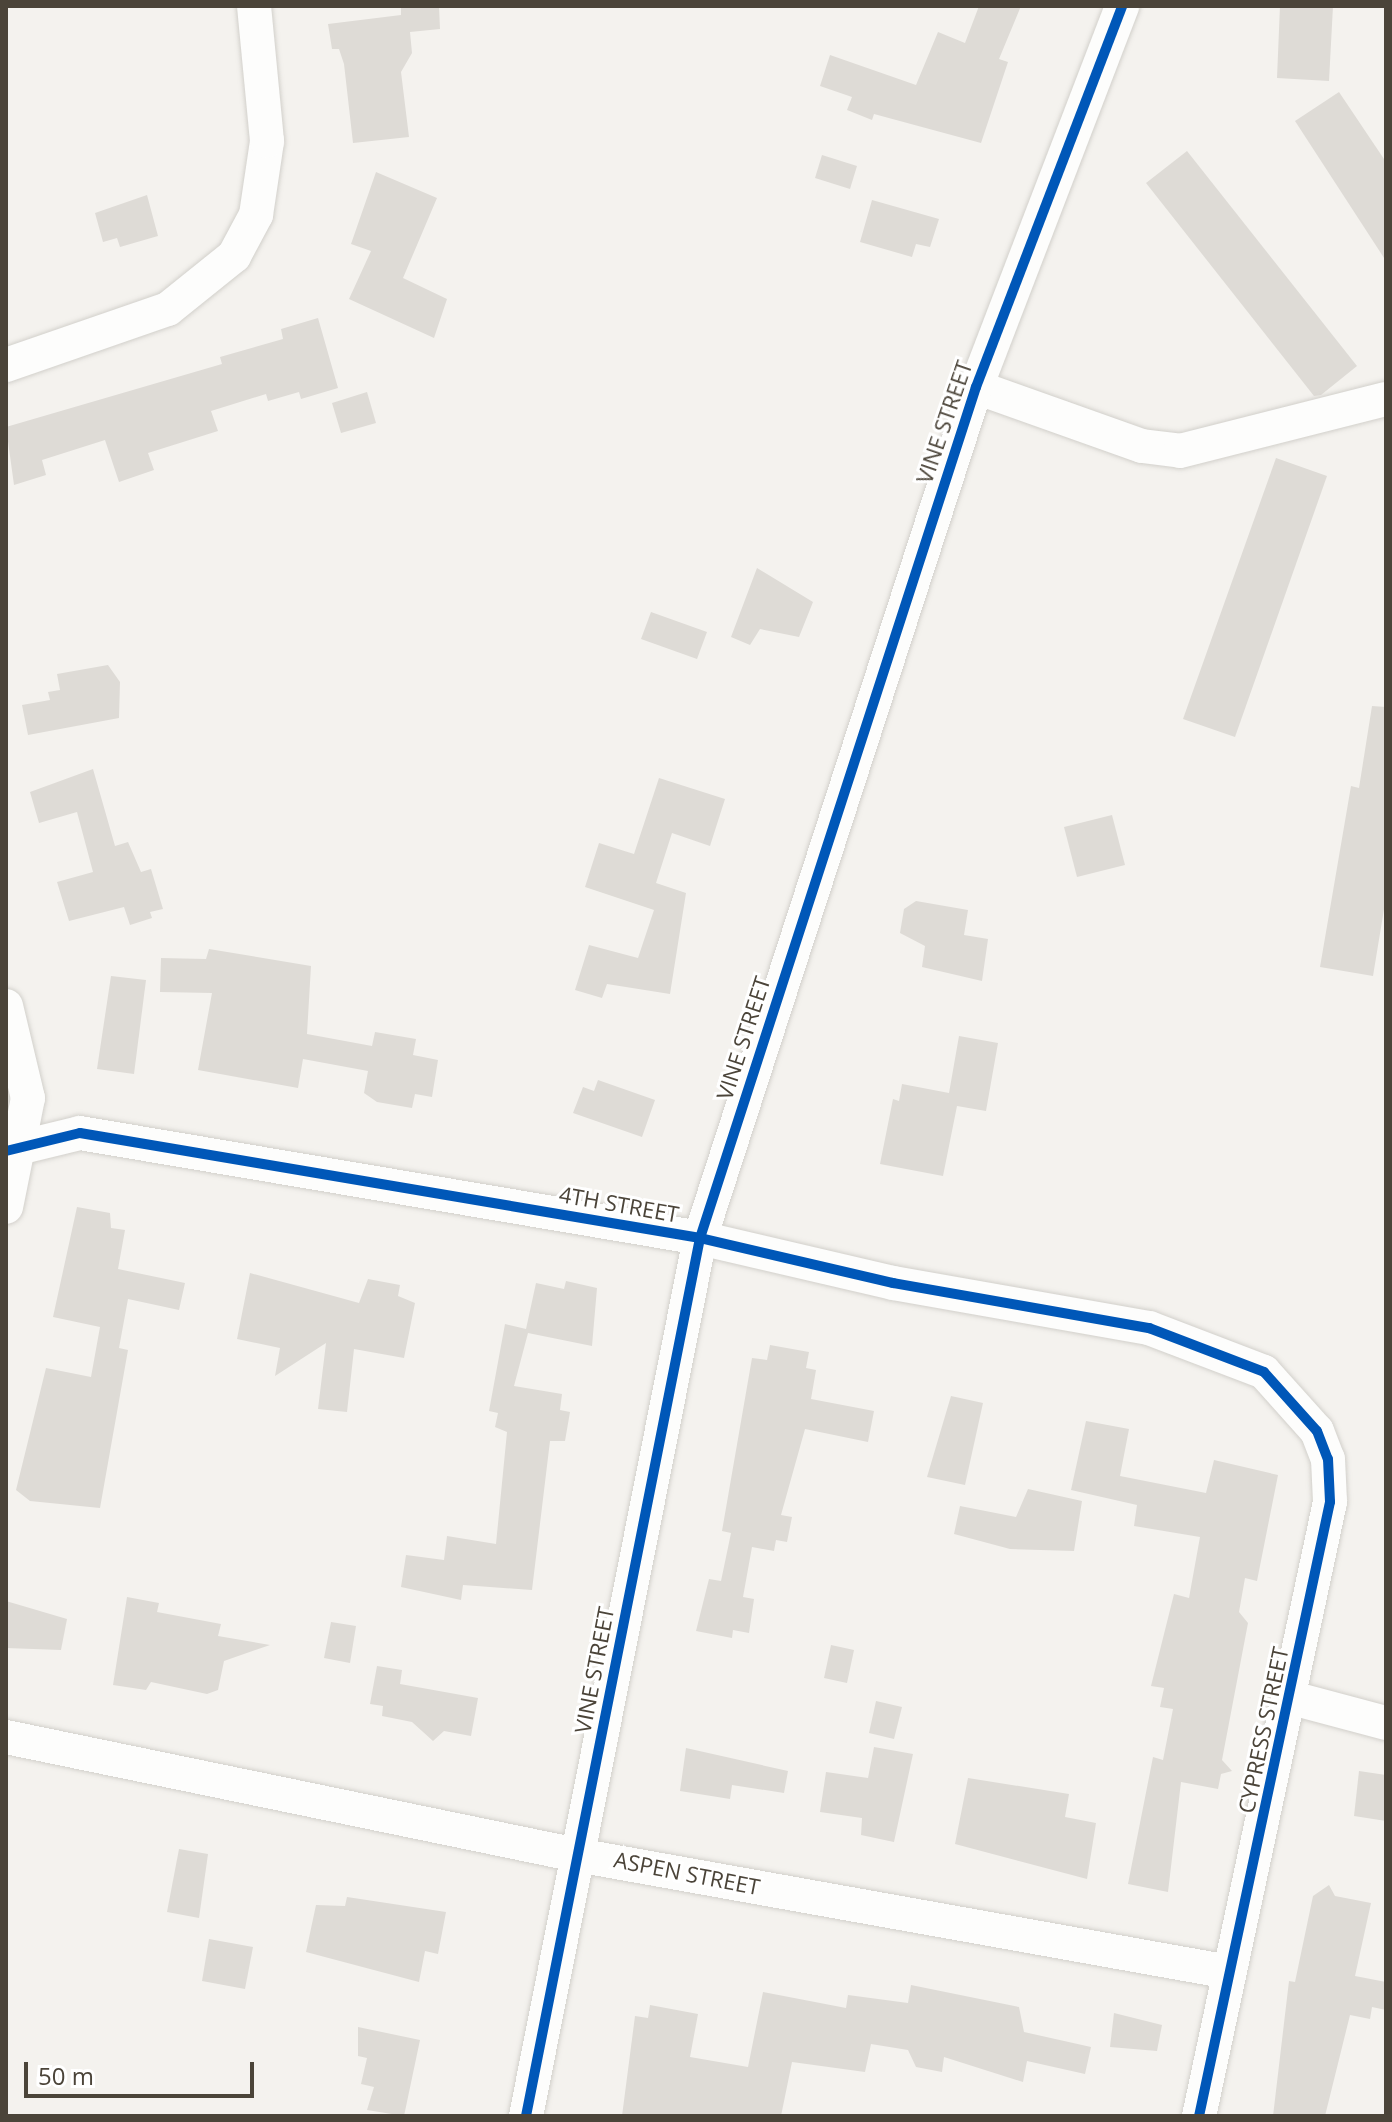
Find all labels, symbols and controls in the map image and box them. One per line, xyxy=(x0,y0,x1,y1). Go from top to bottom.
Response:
street label: VINE STREET xyxy=(911,357,977,487)
street label: VINE STREET xyxy=(711,973,775,1103)
street label: 4TH STREET xyxy=(557,1180,681,1228)
street label: VINE STREET xyxy=(569,1605,619,1735)
street label: CYPRESS STREET xyxy=(1232,1644,1294,1816)
street label: ASPEN STREET xyxy=(612,1846,762,1900)
scale bar xyxy=(28,2046,258,2096)
text: 50 m xyxy=(38,2059,94,2092)

